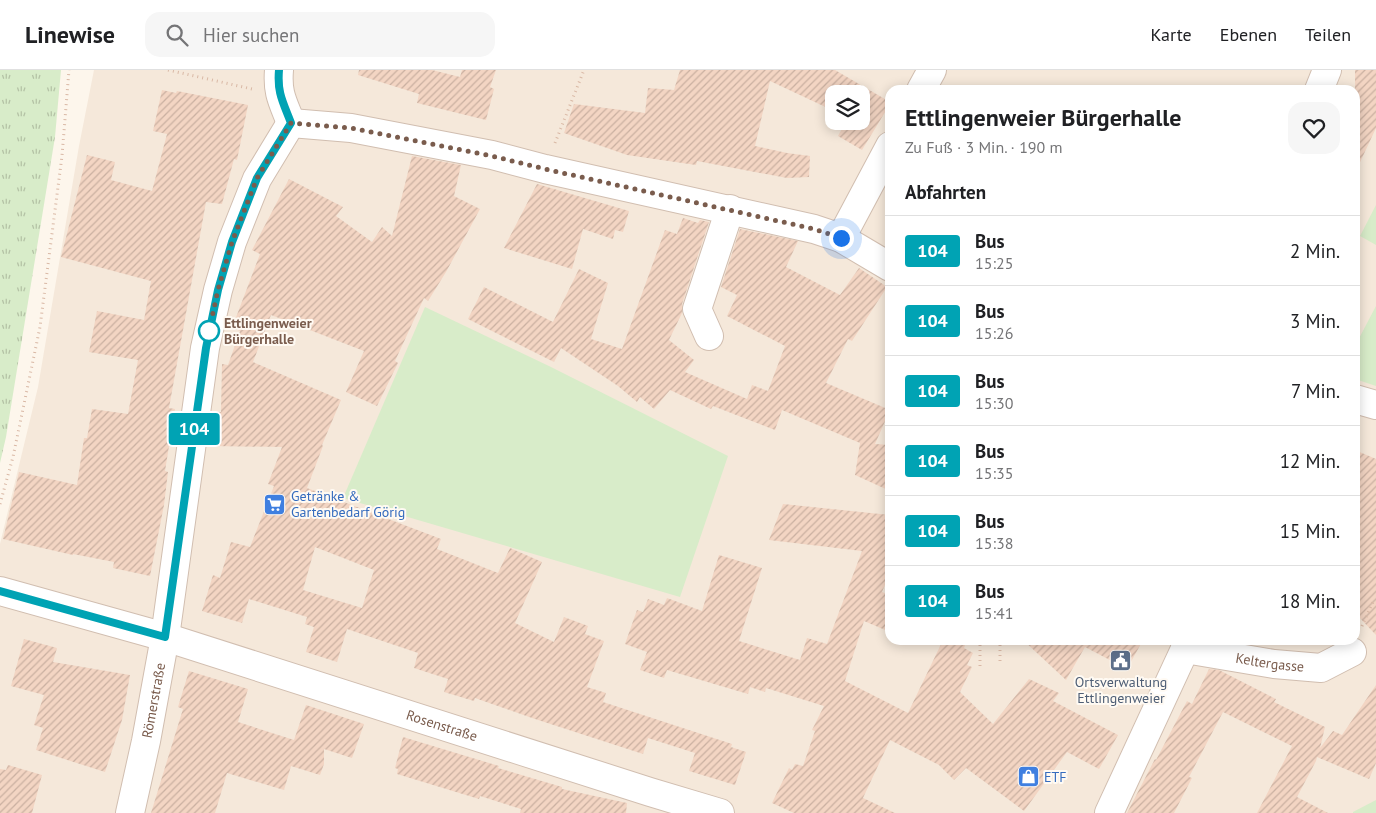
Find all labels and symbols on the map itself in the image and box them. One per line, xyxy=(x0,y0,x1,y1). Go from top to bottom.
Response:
your location xyxy=(829,226,854,251)
place label: Ettlingenweier Bürgerhalle xyxy=(224,314,312,348)
marker: Ettlingenweier Bürgerhalle xyxy=(198,320,220,342)
line badge: 104 xyxy=(165,413,223,445)
place label: Getränke & Gartenbedarf Görig xyxy=(291,487,405,521)
supermarket icon: Getränke & Gartenbedarf Görig xyxy=(263,492,287,516)
public building icon: Ortsverwaltung Ettlingenweier xyxy=(1109,648,1133,672)
street label: Keltergasse xyxy=(1234,649,1305,676)
street label: Römerstraße xyxy=(138,661,169,740)
place label: Ortsverwaltung Ettlingenweier xyxy=(1075,673,1167,707)
street label: Rosenstraße xyxy=(404,706,480,745)
shop icon: ETF xyxy=(1016,765,1040,789)
place label: ETF xyxy=(1044,768,1067,786)

